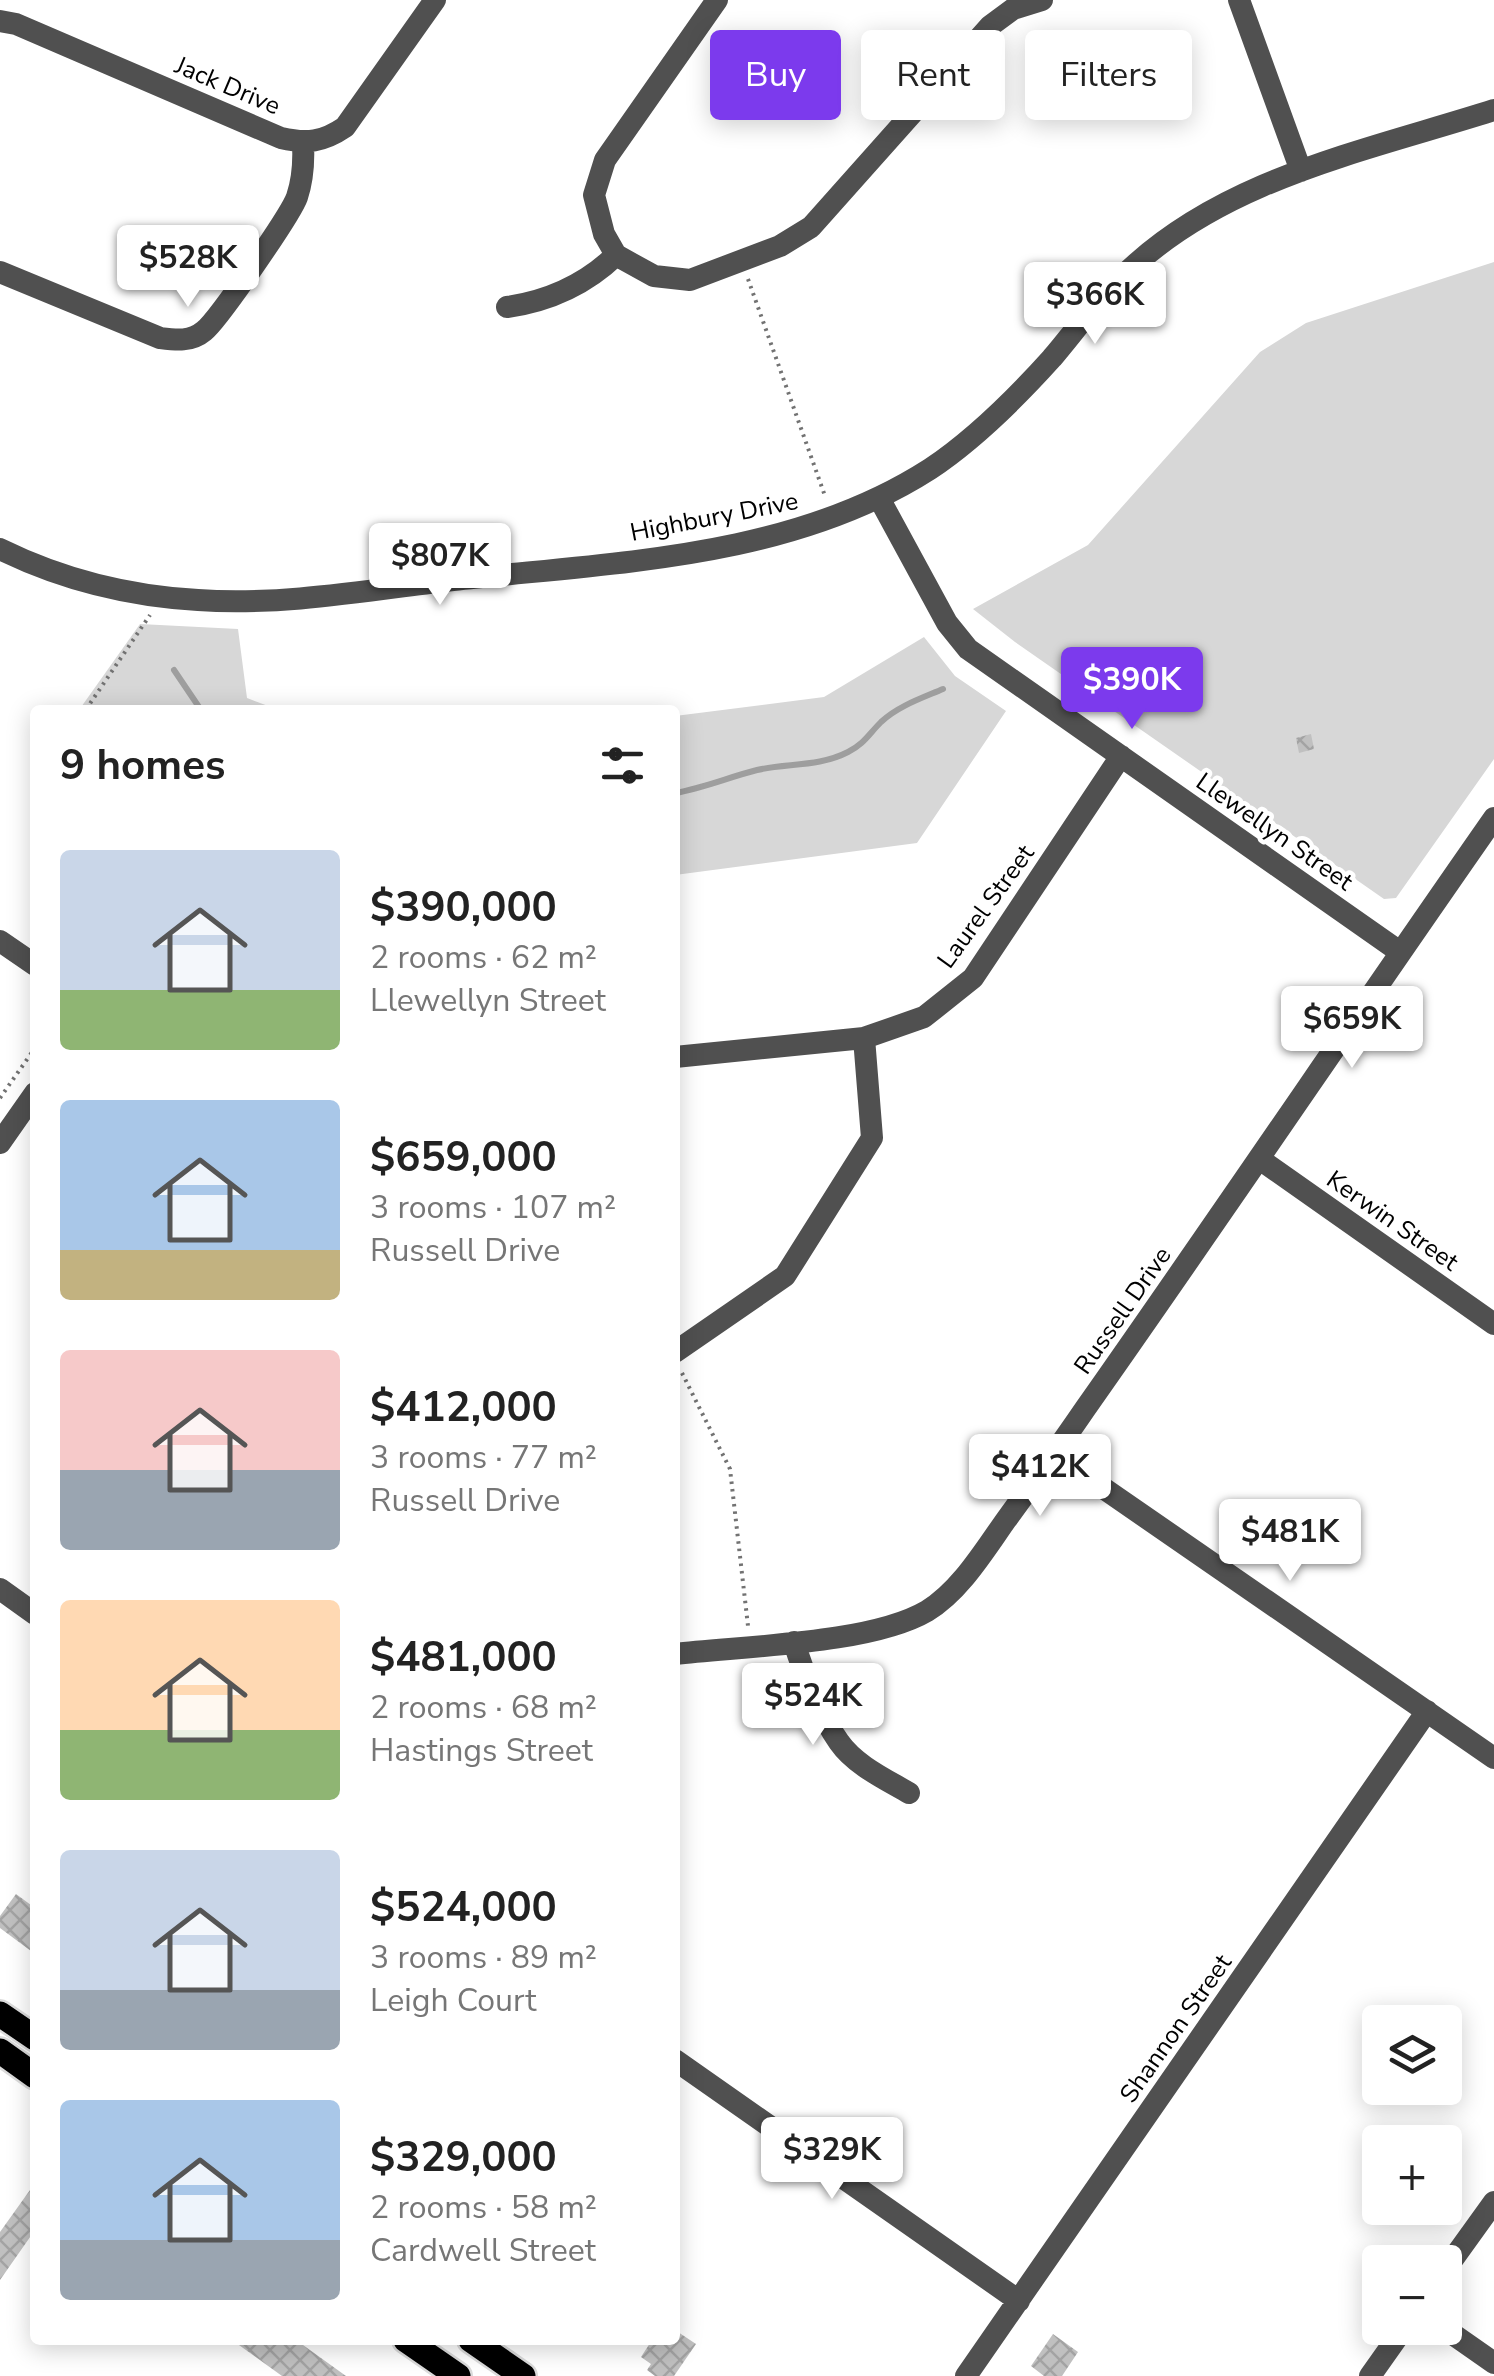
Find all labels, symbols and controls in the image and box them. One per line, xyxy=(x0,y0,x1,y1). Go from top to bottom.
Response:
chip: Buy xyxy=(710,30,841,120)
chip: Rent xyxy=(861,30,1005,120)
chip: Filters xyxy=(1025,30,1192,120)
street label: Jack Drive xyxy=(169,48,285,123)
pin: $528K xyxy=(118,225,258,310)
text: $528K xyxy=(139,236,237,279)
pin: $366K xyxy=(1025,262,1165,347)
text: $366K xyxy=(1046,273,1144,316)
street label: Highbury Drive xyxy=(627,484,801,550)
pin: $807K xyxy=(370,523,510,608)
text: $807K xyxy=(391,534,489,577)
pin: $390K xyxy=(1062,647,1202,732)
text: $390K xyxy=(1083,658,1181,701)
text: 9 homes xyxy=(60,737,225,794)
icon: filters xyxy=(595,738,650,793)
street label: Llewellyn Street xyxy=(1189,765,1360,899)
street label: Laurel Street xyxy=(929,838,1042,975)
text: $390,000 xyxy=(370,879,557,936)
icon: home xyxy=(140,890,260,1010)
text: 2 rooms · 62 m² xyxy=(370,936,597,979)
text: Llewellyn Street xyxy=(370,979,606,1022)
pin: $659K xyxy=(1282,986,1422,1071)
text: $659K xyxy=(1303,997,1401,1040)
text: $659,000 xyxy=(370,1129,557,1186)
icon: home xyxy=(140,1140,260,1260)
street label: Kerwin Street xyxy=(1320,1163,1465,1279)
text: 3 rooms · 107 m² xyxy=(370,1186,616,1229)
text: Russell Drive xyxy=(370,1229,560,1272)
street label: Russell Drive xyxy=(1066,1240,1179,1381)
text: $412,000 xyxy=(370,1379,557,1436)
icon: home xyxy=(140,1390,260,1510)
pin: $412K xyxy=(970,1434,1110,1519)
text: 3 rooms · 77 m² xyxy=(370,1436,597,1479)
text: $412K xyxy=(991,1445,1089,1488)
text: Russell Drive xyxy=(370,1479,560,1522)
pin: $481K xyxy=(1220,1499,1360,1584)
text: $481K xyxy=(1241,1510,1339,1553)
text: $481,000 xyxy=(370,1629,557,1686)
icon: home xyxy=(140,1640,260,1760)
pin: $524K xyxy=(743,1663,883,1748)
text: $524K xyxy=(764,1674,862,1717)
text: 2 rooms · 68 m² xyxy=(370,1686,597,1729)
text: Hastings Street xyxy=(370,1729,593,1772)
text: $524,000 xyxy=(370,1879,557,1936)
icon: home xyxy=(140,1890,260,2010)
text: 3 rooms · 89 m² xyxy=(370,1936,597,1979)
street label: Shannon Street xyxy=(1112,1947,1240,2110)
text: Leigh Court xyxy=(370,1979,536,2022)
map controls xyxy=(1362,2005,1462,2345)
button: layers xyxy=(1362,2005,1462,2105)
pin: $329K xyxy=(762,2117,902,2202)
button: + xyxy=(1362,2125,1462,2225)
text: $329K xyxy=(783,2128,881,2171)
text: $329,000 xyxy=(370,2129,557,2186)
icon: home xyxy=(140,2140,260,2260)
text: 2 rooms · 58 m² xyxy=(370,2186,597,2229)
text: Cardwell Street xyxy=(370,2229,596,2272)
button: − xyxy=(1362,2245,1462,2345)

